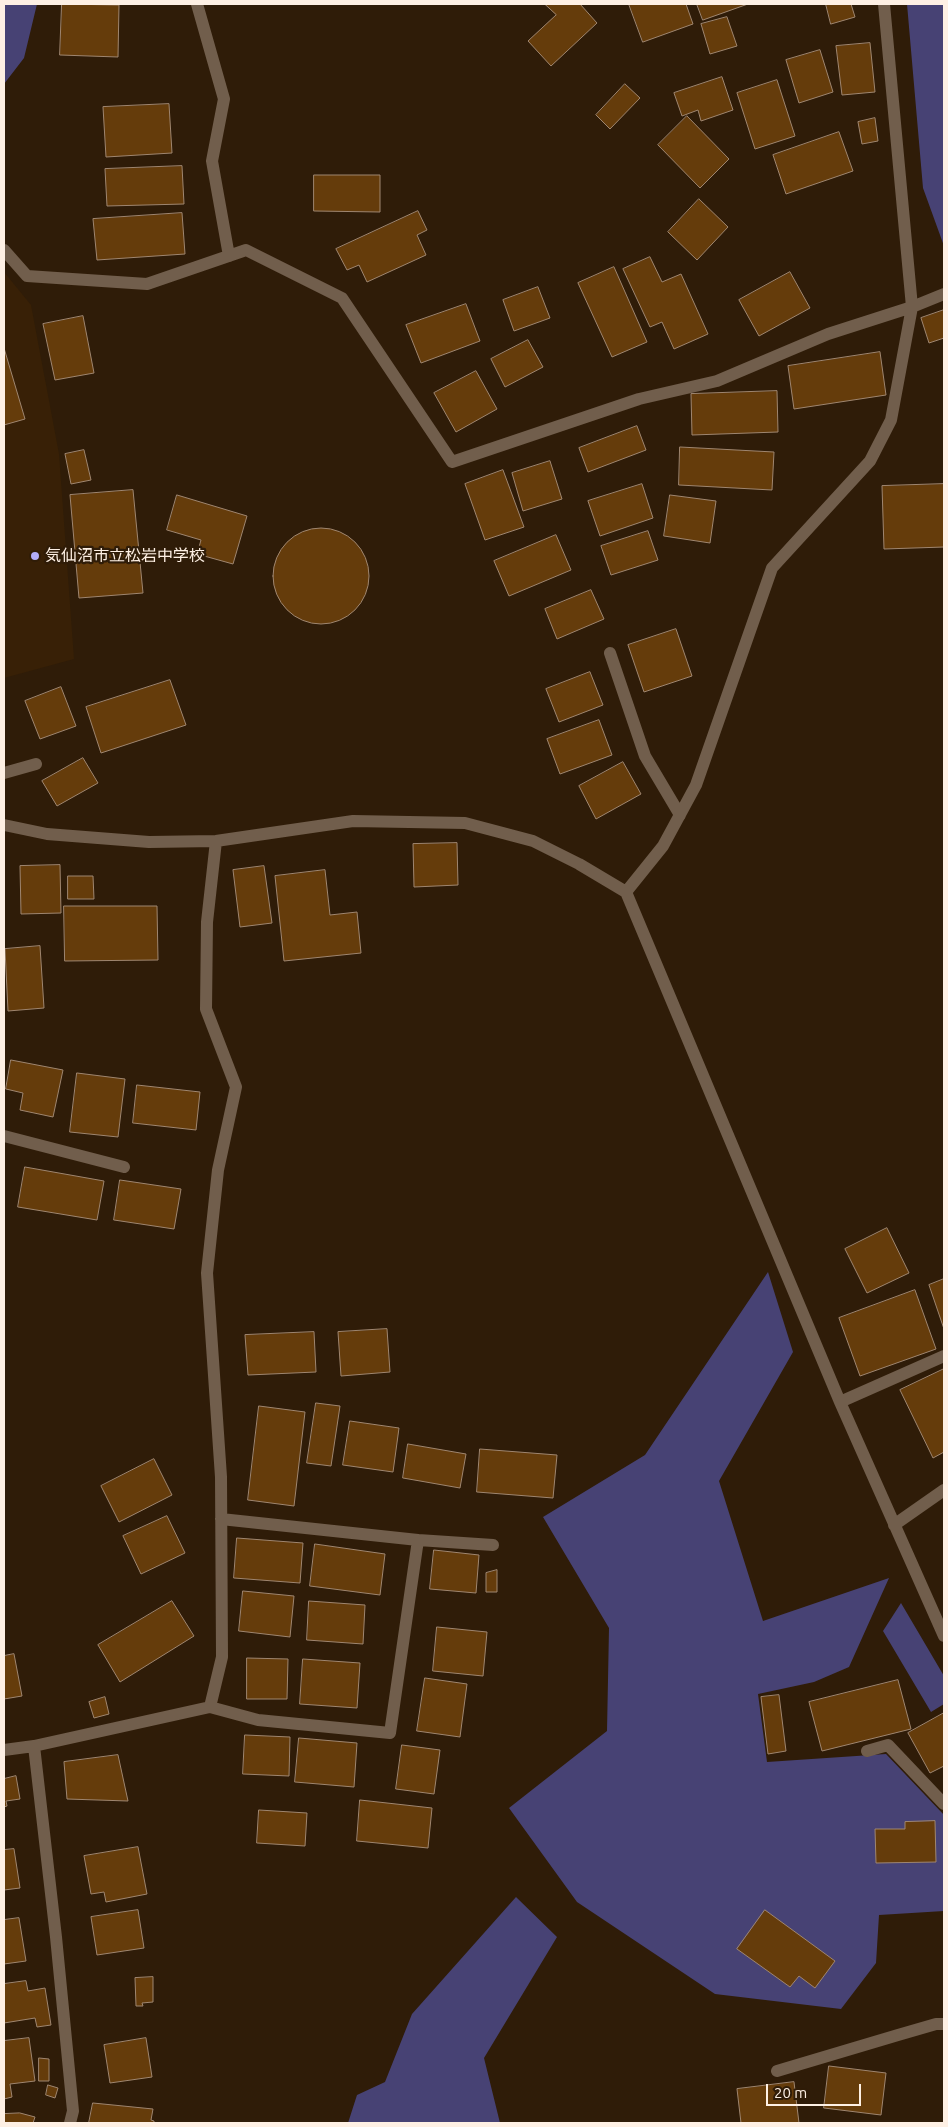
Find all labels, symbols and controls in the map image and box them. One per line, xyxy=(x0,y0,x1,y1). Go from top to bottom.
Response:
place label: 気仙沼市立松岩中学校 xyxy=(45,546,205,566)
marker: 気仙沼市立松岩中学校 xyxy=(29,550,41,562)
scale bar xyxy=(768,2074,863,2106)
text: 20 m xyxy=(774,2084,807,2101)

